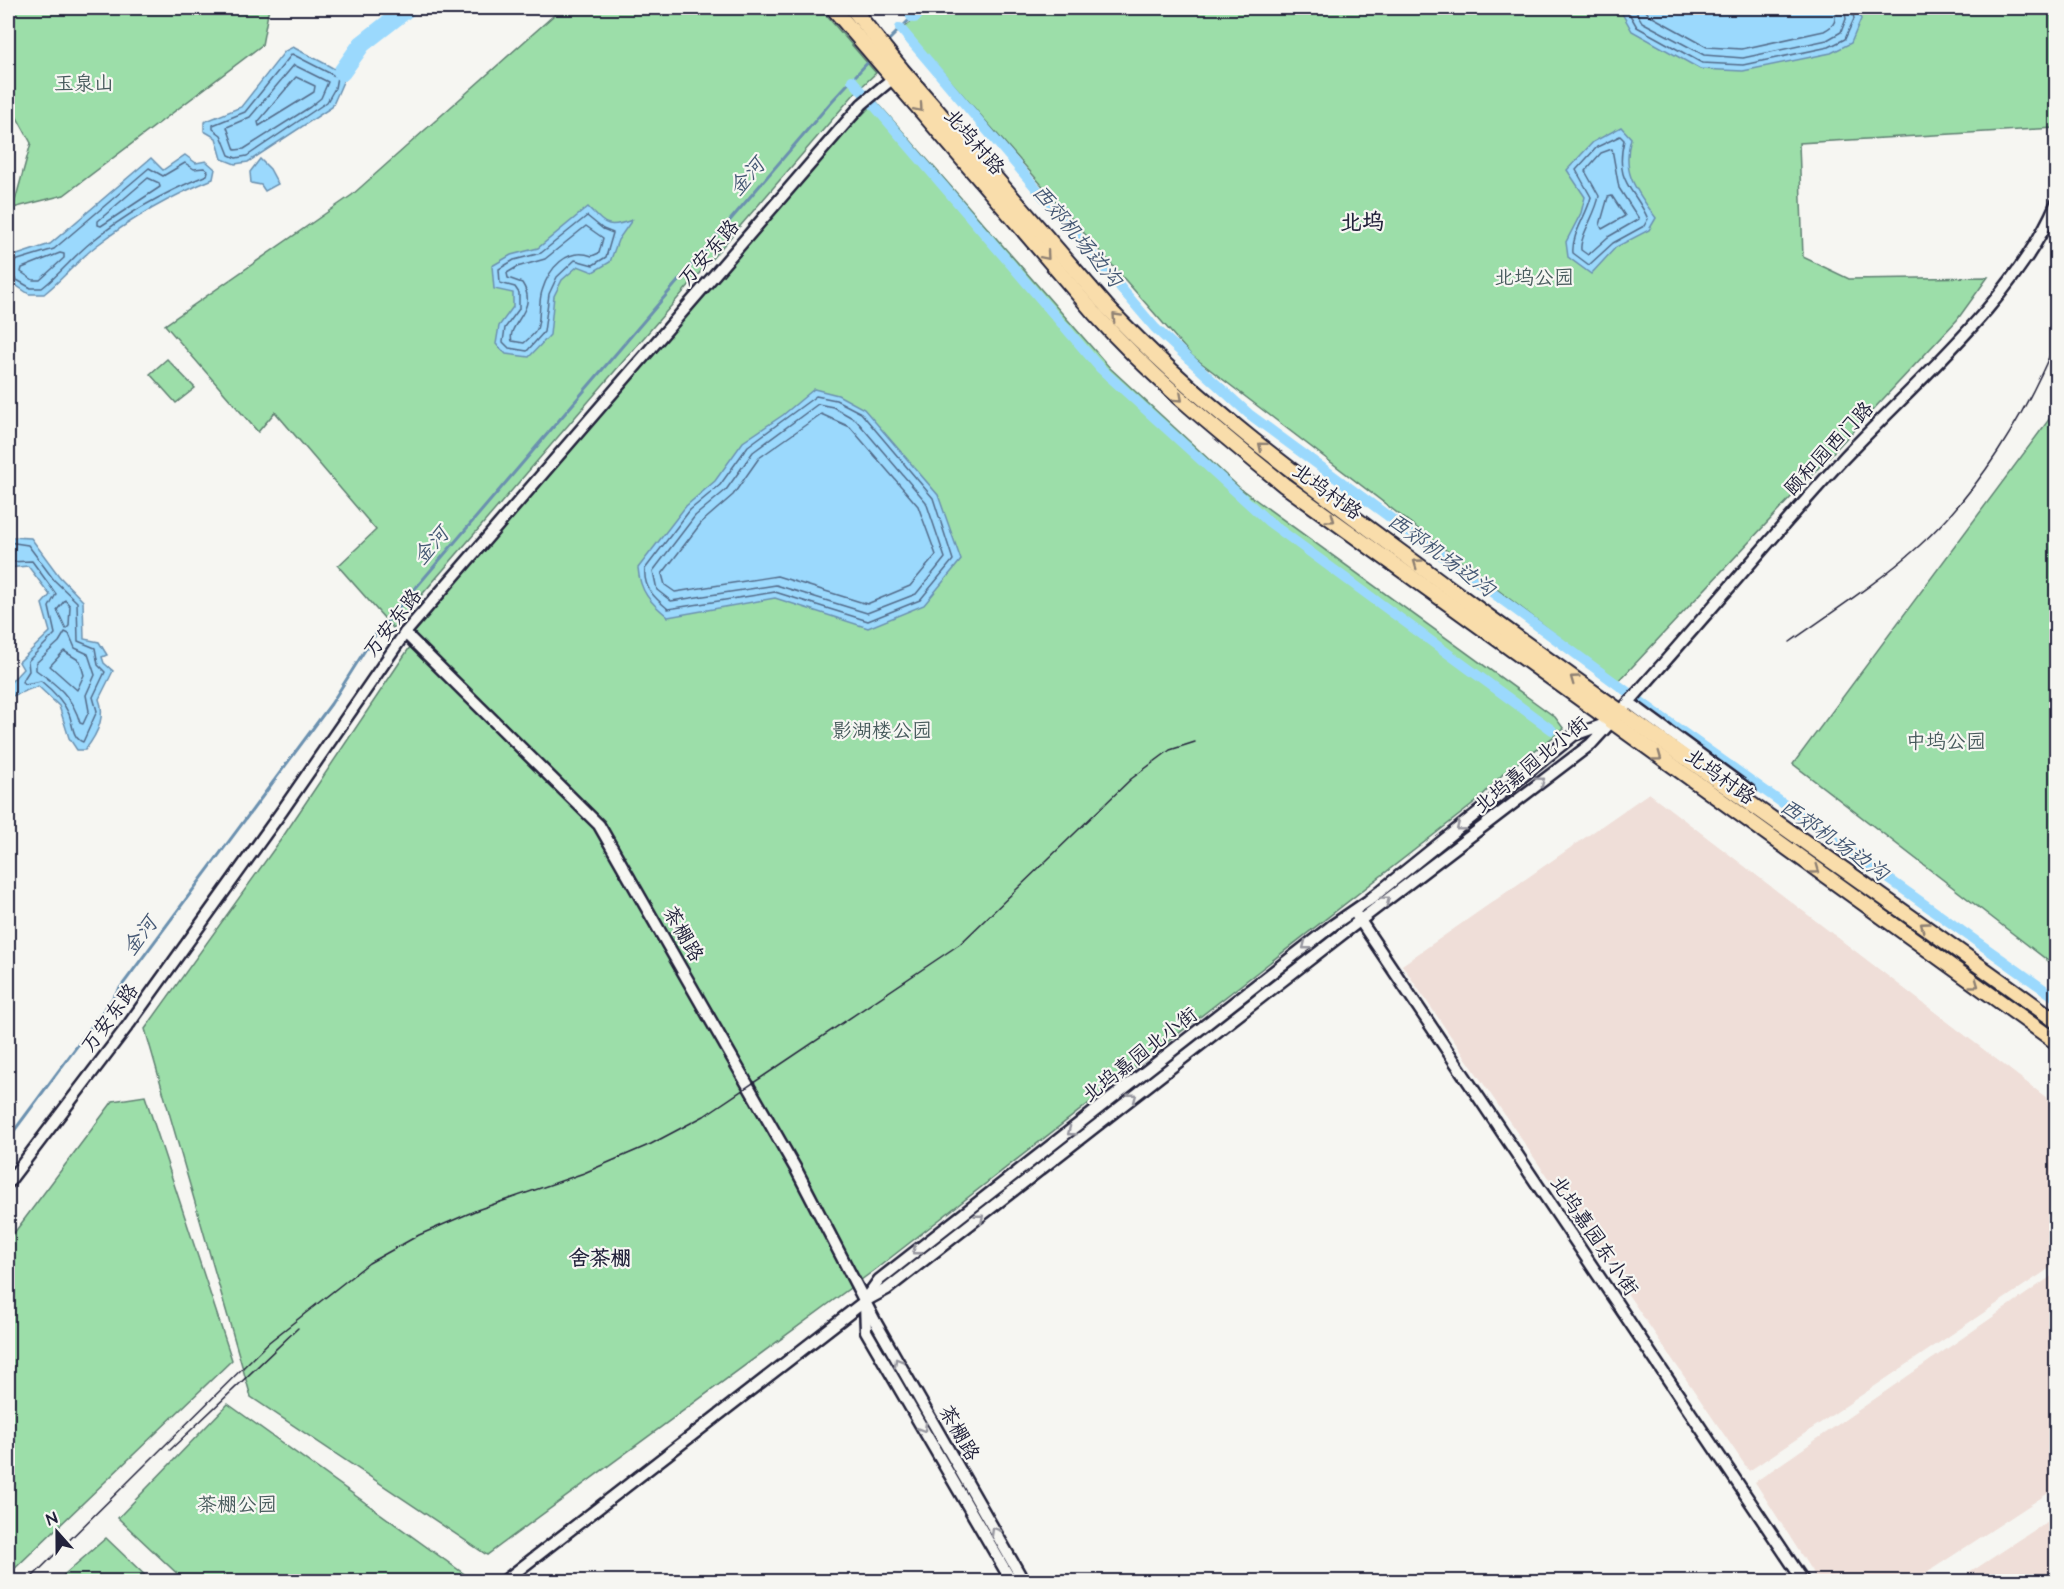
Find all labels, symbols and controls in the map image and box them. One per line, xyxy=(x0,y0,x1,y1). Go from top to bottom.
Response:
park label: 玉泉山 xyxy=(54,70,114,98)
one-way arrow xyxy=(912,101,923,112)
street label: 北坞村路 xyxy=(937,103,1011,182)
water label: 金河 xyxy=(722,149,774,202)
water label: 西郊机场边沟 xyxy=(1025,178,1130,295)
district label: 北坞 xyxy=(1340,207,1384,238)
street label: 万安东路 xyxy=(672,213,746,292)
one-way arrow xyxy=(1039,249,1050,260)
park label: 北坞公园 xyxy=(1494,264,1574,292)
one-way arrow xyxy=(1112,313,1123,323)
one-way arrow xyxy=(1172,391,1182,402)
street label: 颐和园西门路 xyxy=(1778,395,1881,502)
one-way arrow xyxy=(1258,442,1269,453)
street label: 北坞村路 xyxy=(1286,457,1368,527)
water label: 西郊机场边沟 xyxy=(1382,506,1502,605)
one-way arrow xyxy=(1325,512,1336,523)
water label: 金河 xyxy=(406,518,458,571)
one-way arrow xyxy=(1412,560,1423,571)
street label: 万安东路 xyxy=(357,582,429,663)
one-way arrow xyxy=(1569,675,1580,686)
street label: 北坞嘉园北小街 xyxy=(1468,710,1594,820)
park label: 影湖楼公园 xyxy=(832,717,932,745)
park label: 中坞公园 xyxy=(1906,728,1986,756)
street label: 北坞村路 xyxy=(1679,742,1761,812)
one-way arrow xyxy=(1651,749,1662,760)
one-way arrow xyxy=(1534,778,1545,789)
water label: 西郊机场边沟 xyxy=(1774,792,1896,889)
one-way arrow xyxy=(1456,819,1467,830)
one-way arrow xyxy=(1810,863,1821,874)
one-way arrow xyxy=(1380,896,1391,907)
street label: 茶棚路 xyxy=(656,901,711,968)
water label: 金河 xyxy=(116,908,166,961)
one-way arrow xyxy=(1919,922,1930,933)
one-way arrow xyxy=(1302,939,1313,950)
street label: 万安东路 xyxy=(75,977,146,1058)
one-way arrow xyxy=(1968,977,1979,988)
street label: 北坞嘉园北小街 xyxy=(1076,1001,1204,1109)
one-way arrow xyxy=(1126,1094,1137,1105)
one-way arrow xyxy=(1067,1125,1078,1136)
street label: 北坞嘉园东小街 xyxy=(1543,1170,1645,1302)
one-way arrow xyxy=(973,1214,984,1225)
district label: 舍茶棚 xyxy=(569,1244,632,1273)
one-way arrow xyxy=(912,1244,923,1255)
one-way arrow xyxy=(894,1357,905,1368)
street label: 茶棚路 xyxy=(932,1400,987,1467)
one-way arrow xyxy=(915,1422,927,1432)
park label: 茶棚公园 xyxy=(197,1491,277,1519)
north arrow xyxy=(27,1502,87,1562)
text: N xyxy=(43,1507,61,1531)
one-way arrow xyxy=(991,1527,1002,1537)

